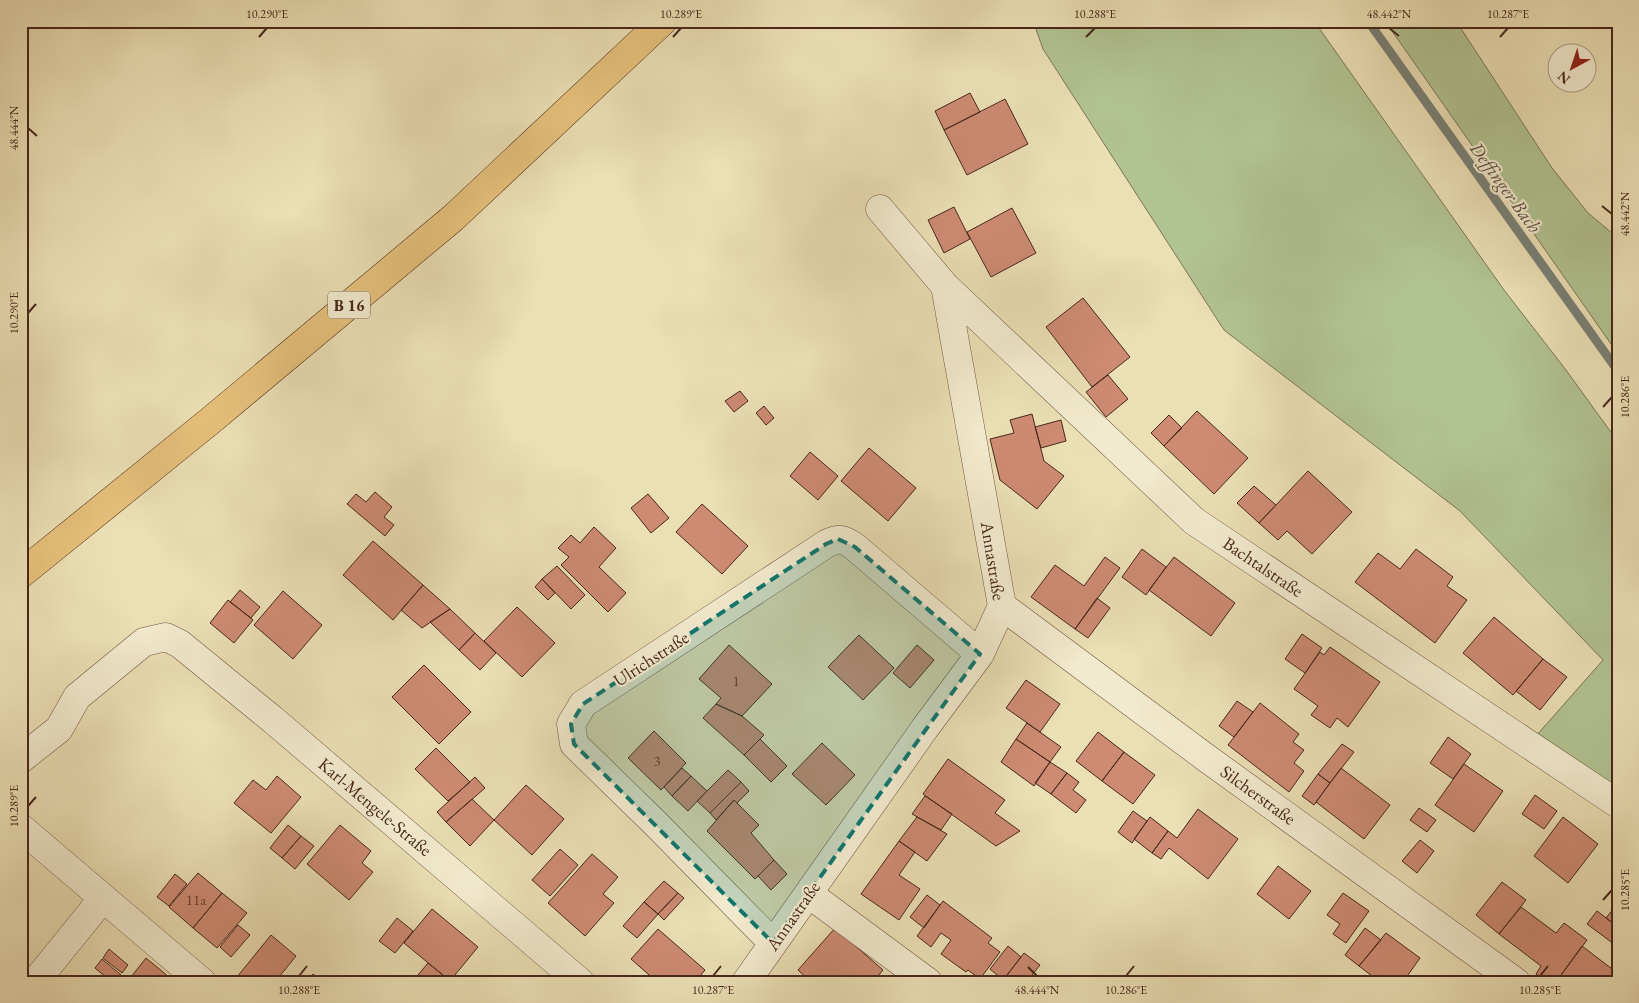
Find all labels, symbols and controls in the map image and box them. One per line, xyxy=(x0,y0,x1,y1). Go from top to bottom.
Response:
text: 10.290°E xyxy=(246,6,288,22)
text: 10.289°E xyxy=(660,6,702,22)
text: 10.288°E xyxy=(1074,6,1116,22)
text: 48.442°N xyxy=(1367,6,1412,22)
text: 10.287°E xyxy=(1487,6,1529,22)
north arrow xyxy=(1546,42,1596,92)
text: N xyxy=(1553,67,1574,88)
text: 48.444°N xyxy=(6,105,22,150)
water label: Deffinger Bach xyxy=(1464,136,1547,238)
text: 48.442°N xyxy=(1617,191,1633,236)
text: 10.290°E xyxy=(6,292,22,334)
road number: B 16 xyxy=(328,292,370,318)
text: 10.286°E xyxy=(1617,376,1633,418)
street label: Annastraße xyxy=(976,519,1011,602)
street label: Bachtalstraße xyxy=(1219,531,1308,602)
street label: Ulrichstraße xyxy=(609,626,693,691)
house number: 1 xyxy=(732,671,740,690)
house number: 3 xyxy=(653,751,661,770)
street label: Karl-Mengele-Straße xyxy=(314,752,437,861)
street label: Silcherstraße xyxy=(1216,760,1300,830)
text: 10.289°E xyxy=(6,785,22,827)
text: 10.285°E xyxy=(1617,869,1633,911)
street label: Annastraße xyxy=(760,877,825,956)
house number: 11a xyxy=(186,890,206,909)
text: 10.288°E xyxy=(278,982,320,998)
text: 10.287°E xyxy=(692,982,734,998)
text: 48.444°N xyxy=(1015,982,1060,998)
text: 10.286°E xyxy=(1105,982,1147,998)
text: 10.285°E xyxy=(1519,982,1561,998)

